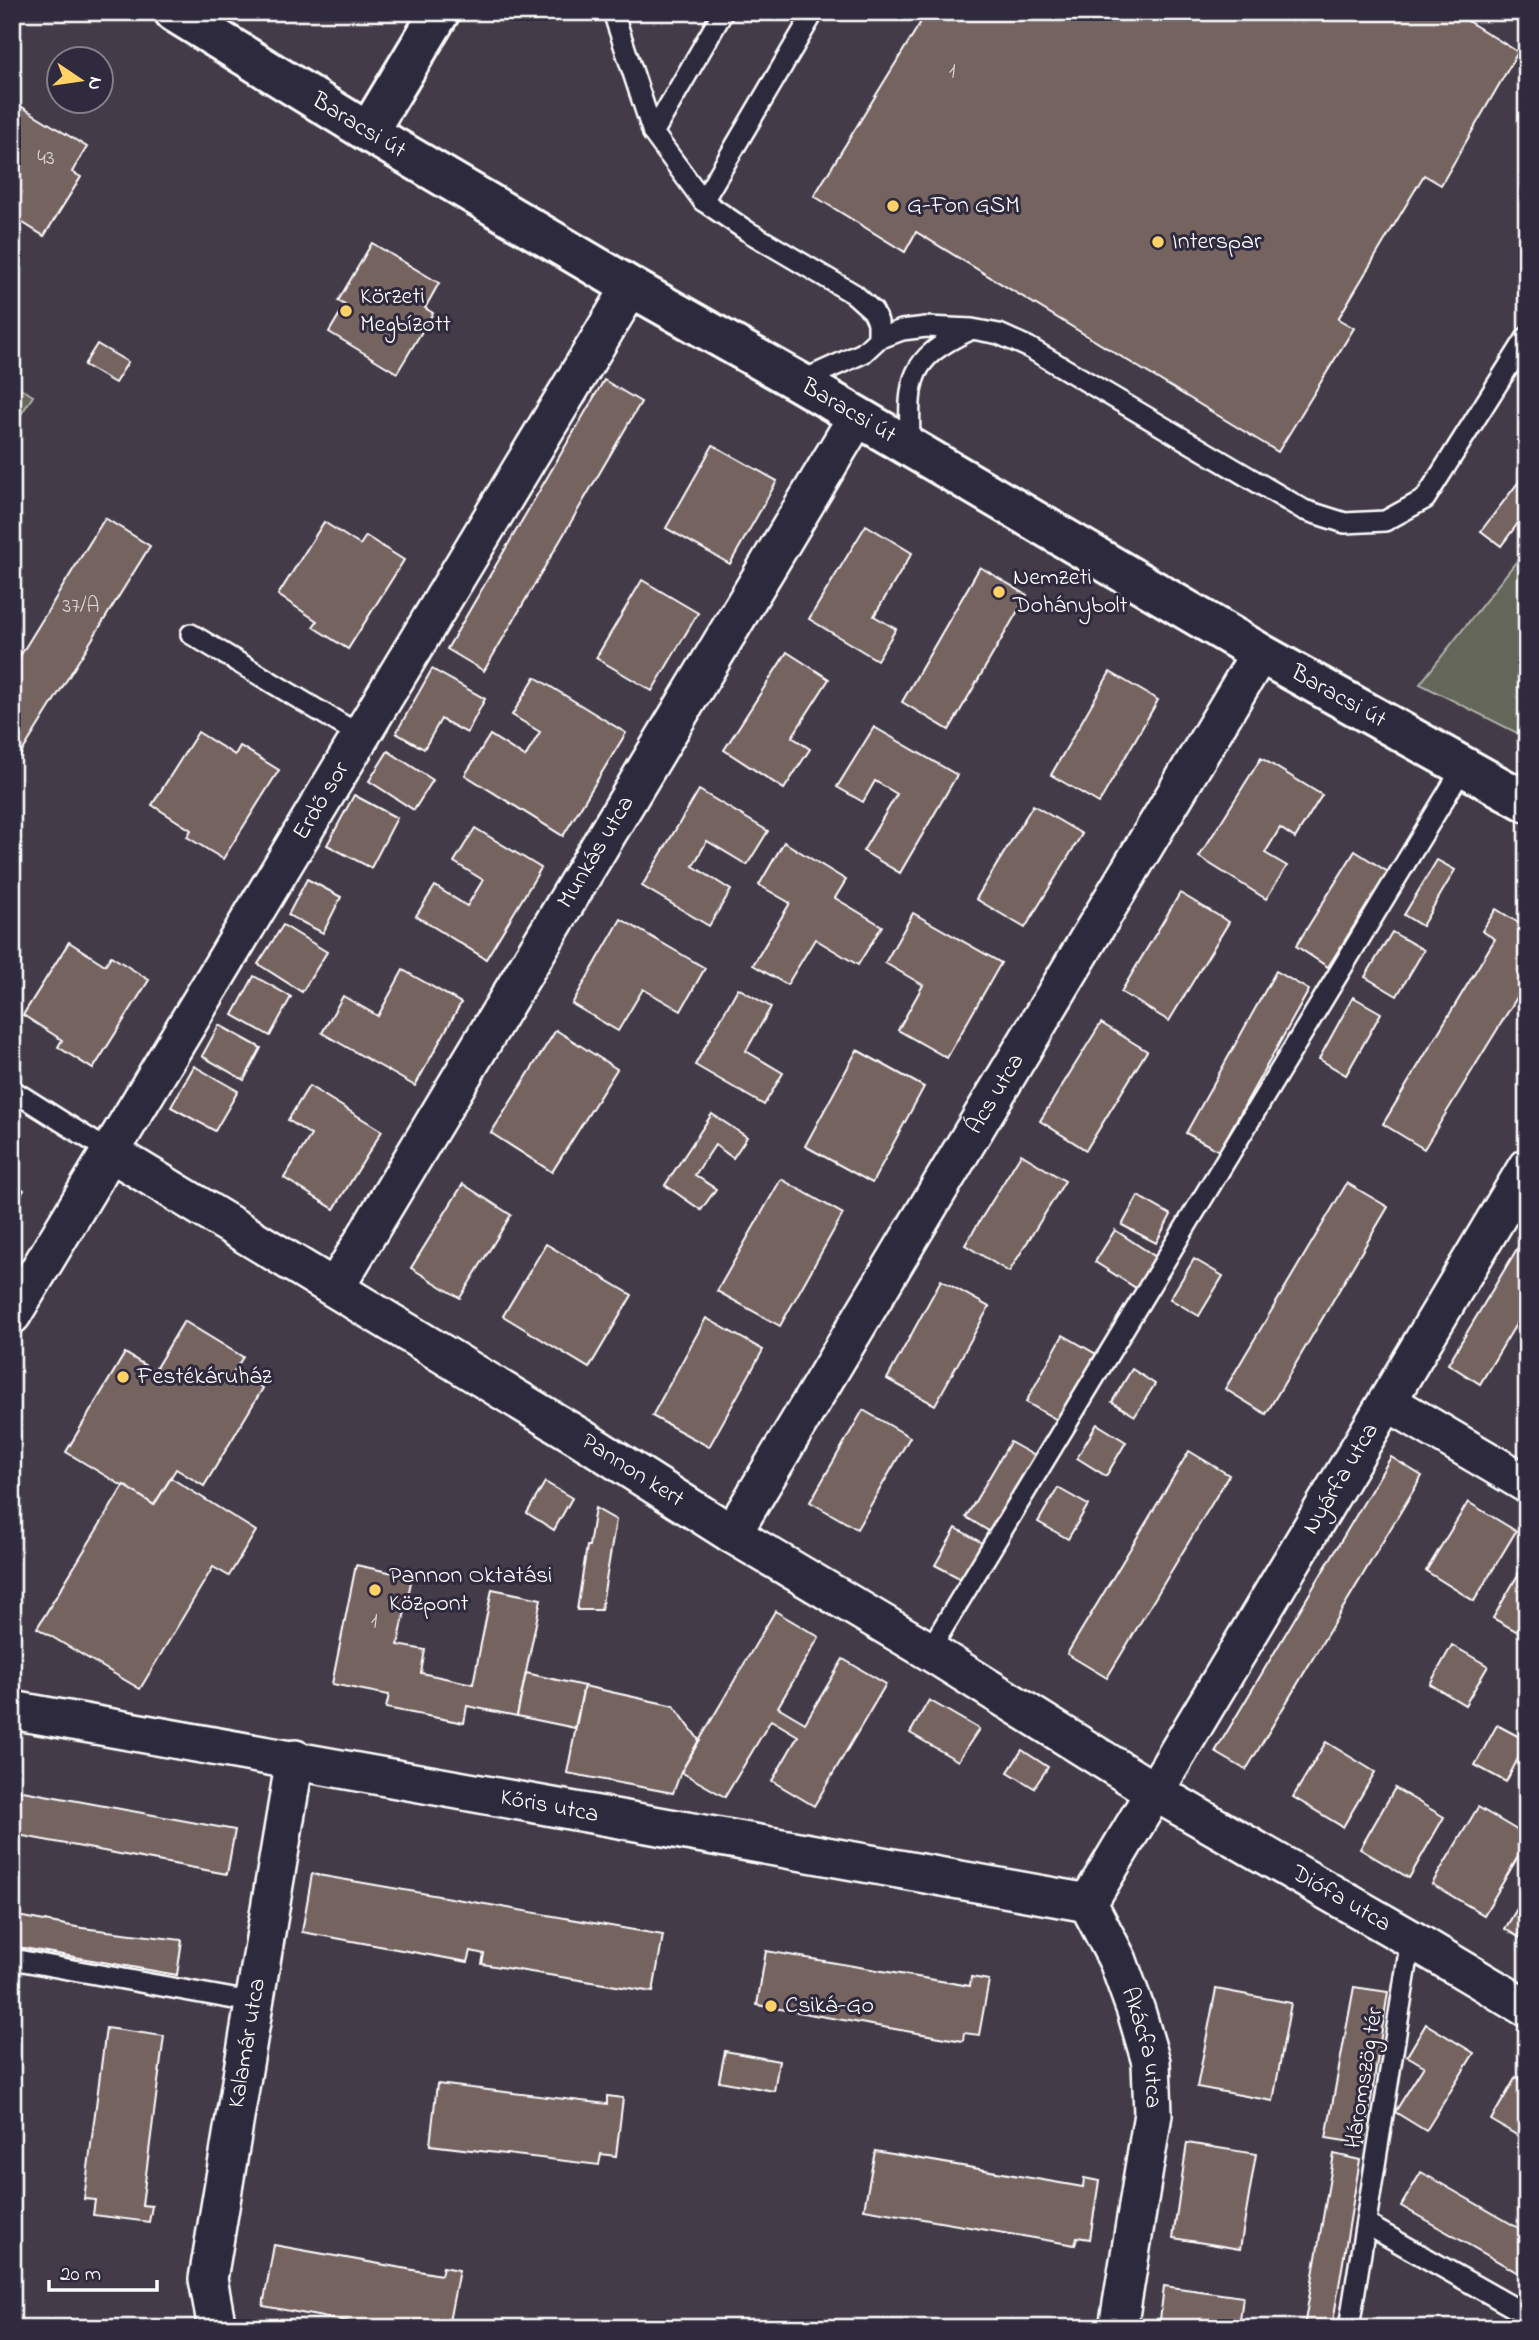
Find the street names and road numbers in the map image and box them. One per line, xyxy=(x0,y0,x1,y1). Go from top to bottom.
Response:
street label: Baracsi út xyxy=(304,83,412,168)
street label: Baracsi út xyxy=(794,369,903,453)
street label: Baracsi út xyxy=(1283,656,1393,738)
street label: Erdő sor xyxy=(284,755,359,847)
street label: Munkás utca xyxy=(549,789,644,915)
street label: Ács utca xyxy=(958,1047,1034,1141)
street label: Nyárfa utca xyxy=(1294,1416,1388,1541)
street label: Pannon kert xyxy=(574,1425,691,1517)
street label: Kőris utca xyxy=(497,1780,601,1833)
street label: Diófa utca xyxy=(1284,1856,1397,1941)
street label: Kalamár utca xyxy=(219,1976,276,2111)
street label: Akácfa utca xyxy=(1111,1982,1170,2109)
street label: Háromszög tér xyxy=(1337,2004,1394,2151)

